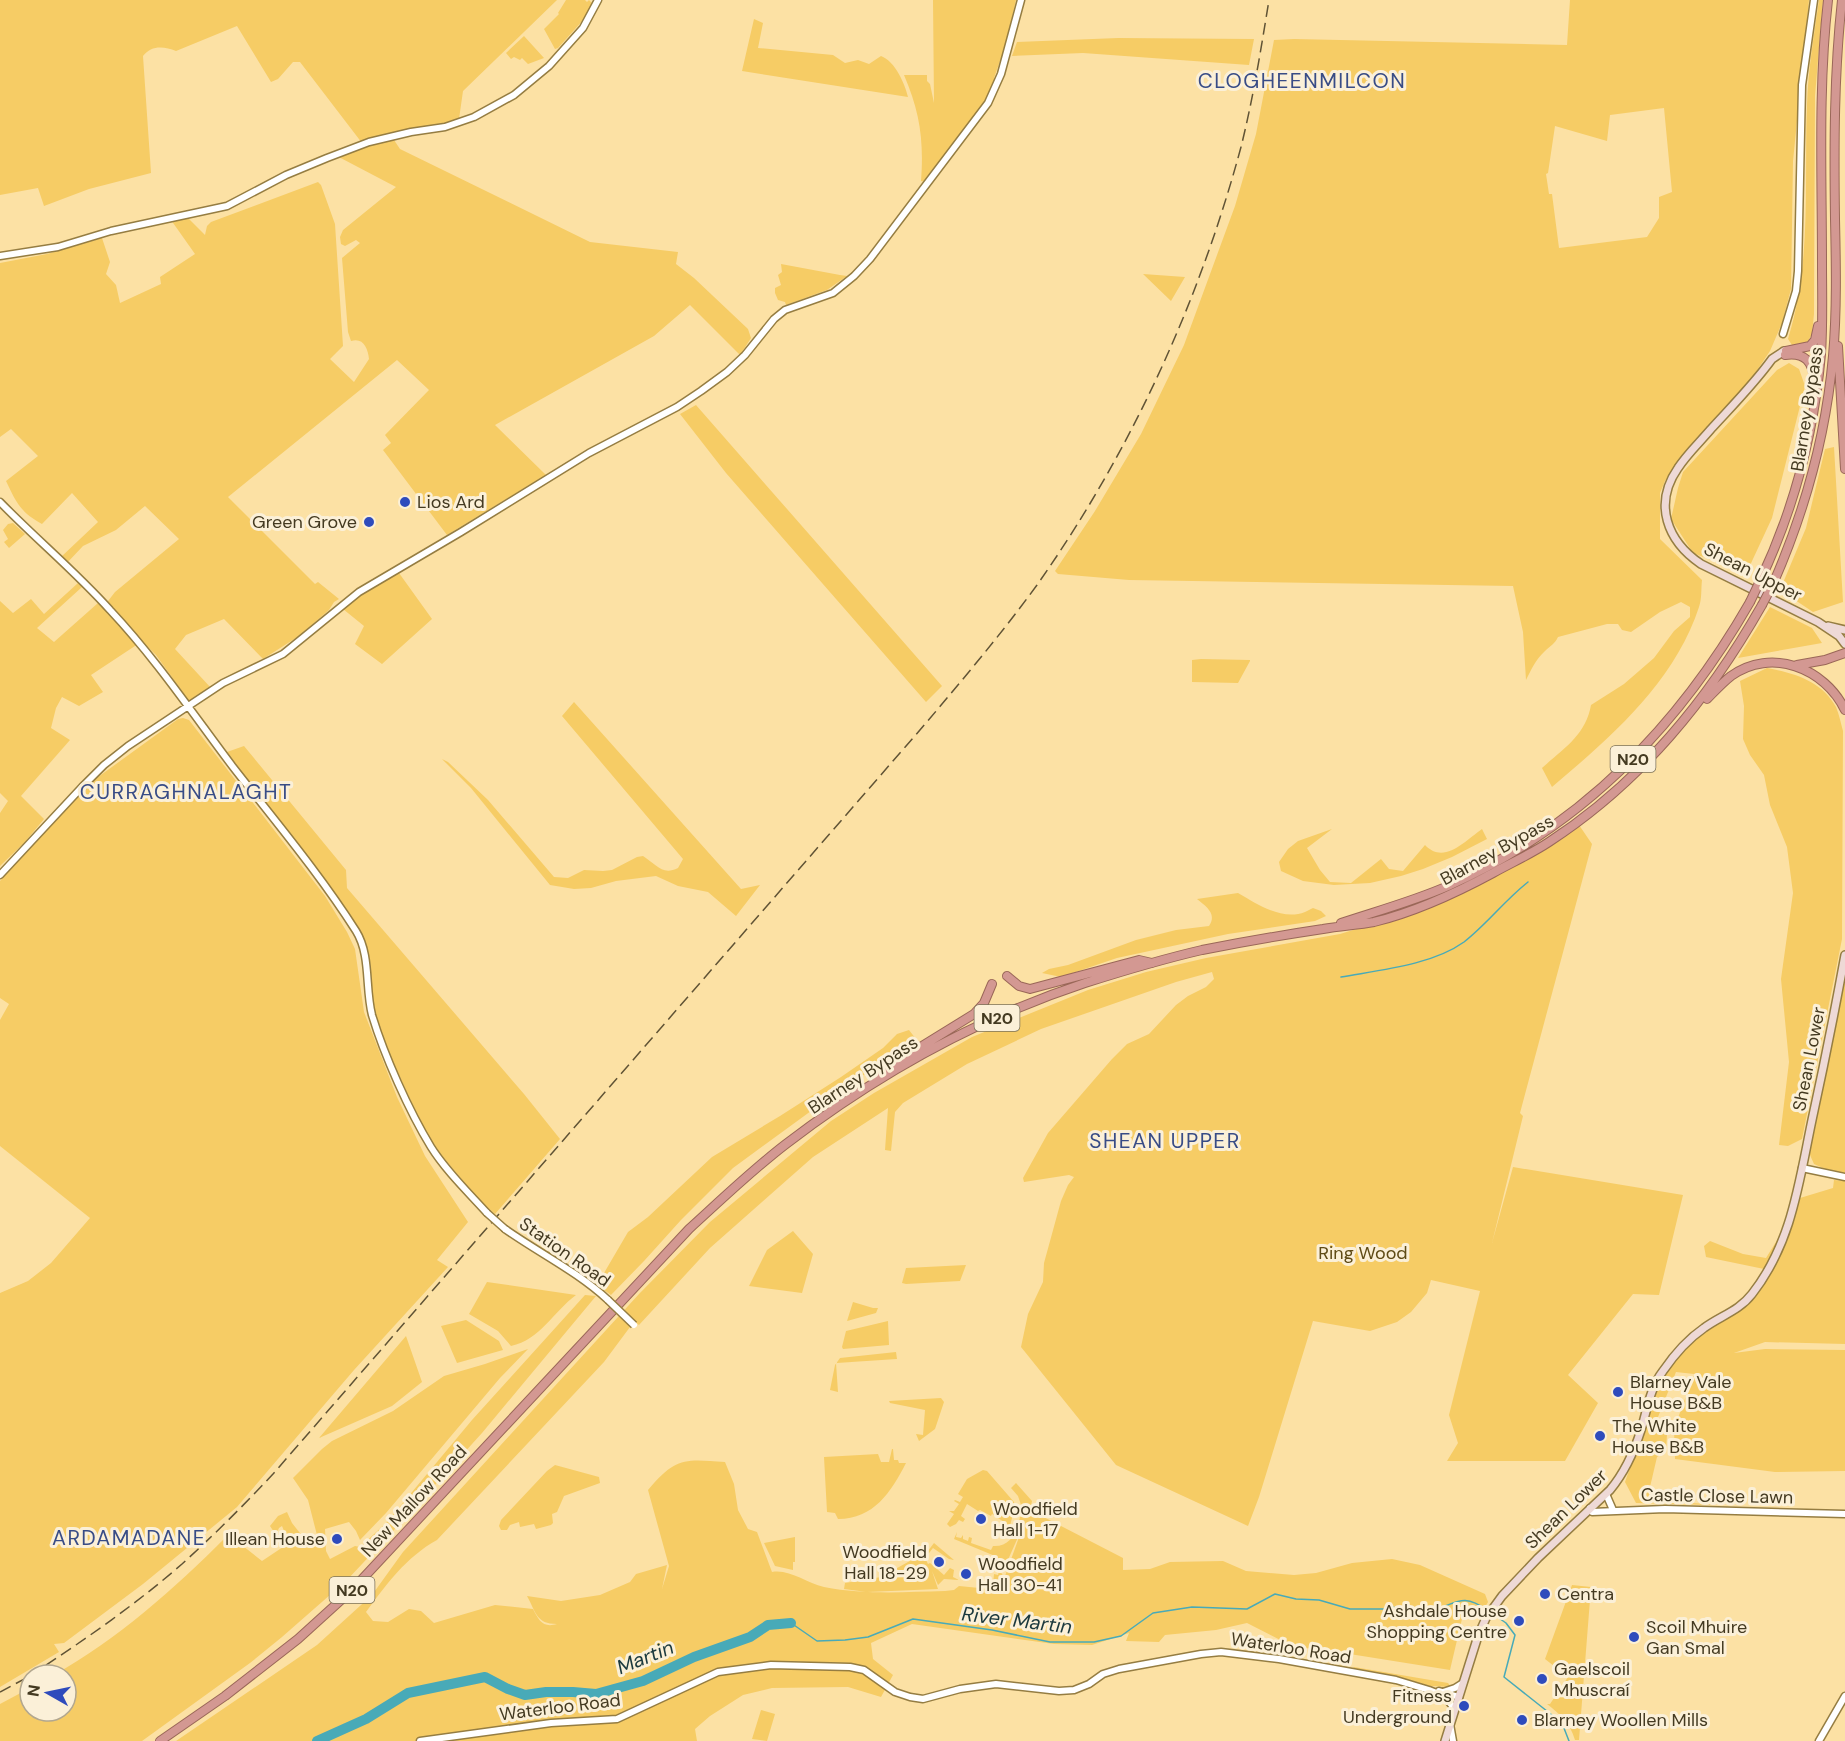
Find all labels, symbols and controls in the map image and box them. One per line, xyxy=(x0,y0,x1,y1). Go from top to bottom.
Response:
district label: CLOGHEENMILCON xyxy=(1198,67,1406,95)
street label: Blarney Bypass xyxy=(1785,345,1829,473)
place label: Lios Ard xyxy=(417,490,485,514)
marker: Lios Ard xyxy=(398,495,412,509)
place label: Green Grove xyxy=(252,510,357,534)
marker: Green Grove xyxy=(362,515,376,529)
street label: Shean Upper xyxy=(1700,537,1806,607)
road number: N20 xyxy=(1610,746,1656,772)
district label: CURRAGHNALAGHT xyxy=(80,778,292,806)
street label: Blarney Bypass xyxy=(1436,809,1558,891)
road number: N20 xyxy=(974,1005,1020,1031)
street label: Shean Lower xyxy=(1787,1005,1831,1113)
street label: Blarney Bypass xyxy=(803,1031,923,1119)
district label: SHEAN UPPER xyxy=(1089,1127,1241,1155)
street label: Station Road xyxy=(515,1212,615,1292)
park label: Ring Wood xyxy=(1318,1241,1408,1265)
place label: Blarney Vale House B&B xyxy=(1630,1370,1731,1415)
marker: Blarney Vale House B&B xyxy=(1611,1385,1625,1399)
place label: The White House B&B xyxy=(1612,1414,1704,1459)
marker: The White House B&B xyxy=(1593,1429,1607,1443)
street label: New Mallow Road xyxy=(356,1440,472,1562)
street label: Shean Lower xyxy=(1520,1463,1613,1554)
street label: Castle Close Lawn xyxy=(1641,1483,1793,1509)
place label: Woodfield Hall 1-17 xyxy=(993,1497,1078,1542)
marker: Woodfield Hall 1-17 xyxy=(974,1512,988,1526)
district label: ARDAMADANE xyxy=(52,1524,206,1552)
place label: Illean House xyxy=(225,1527,325,1551)
marker: Illean House xyxy=(330,1532,344,1546)
place label: Woodfield Hall 18-29 xyxy=(842,1540,927,1585)
place label: Woodfield Hall 30-41 xyxy=(978,1552,1063,1597)
marker: Woodfield Hall 18-29 xyxy=(932,1555,946,1569)
marker: Woodfield Hall 30-41 xyxy=(959,1567,973,1581)
road number: N20 xyxy=(330,1577,374,1603)
place label: Centra xyxy=(1557,1582,1614,1606)
marker: Centra xyxy=(1538,1587,1552,1601)
place label: Ashdale House Shopping Centre xyxy=(1366,1599,1507,1644)
water label: River Martin xyxy=(960,1600,1074,1640)
marker: Ashdale House Shopping Centre xyxy=(1512,1614,1526,1628)
place label: Scoil Mhuire Gan Smal xyxy=(1646,1615,1747,1660)
street label: Waterloo Road xyxy=(1229,1627,1353,1669)
marker: Scoil Mhuire Gan Smal xyxy=(1627,1630,1641,1644)
water label: Martin xyxy=(613,1634,677,1680)
place label: Gaelscoil Mhuscraí xyxy=(1554,1657,1630,1702)
north arrow xyxy=(18,1663,78,1723)
marker: Gaelscoil Mhuscraí xyxy=(1535,1672,1549,1686)
text: N xyxy=(22,1683,45,1698)
place label: Fitness Underground xyxy=(1343,1684,1452,1729)
street label: Waterloo Road xyxy=(498,1688,622,1726)
marker: Fitness Underground xyxy=(1457,1699,1471,1713)
place label: Blarney Woollen Mills xyxy=(1534,1708,1708,1732)
marker: Blarney Woollen Mills xyxy=(1515,1713,1529,1727)

